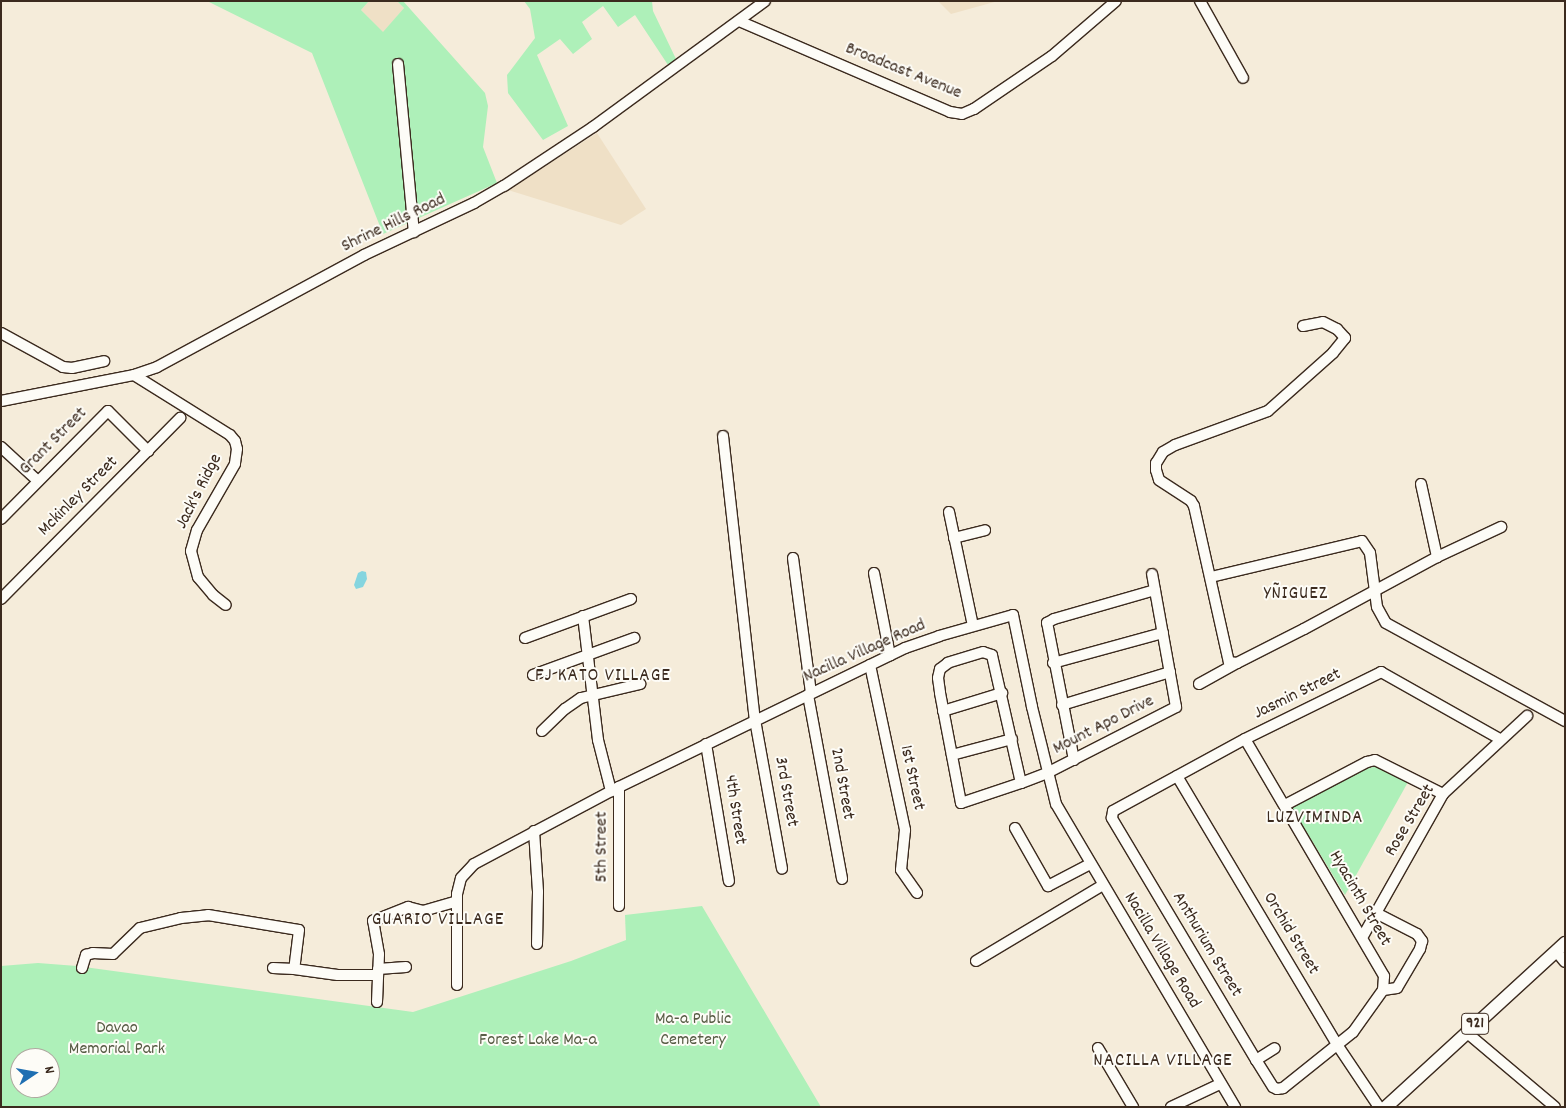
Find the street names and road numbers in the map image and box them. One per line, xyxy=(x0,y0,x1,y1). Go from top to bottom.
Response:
street label: Broadcast Avenue xyxy=(842,39,964,105)
street label: Shrine Hills Road xyxy=(339,190,449,258)
street label: Grant Street xyxy=(16,404,92,480)
street label: Jack's Ridge xyxy=(172,451,228,533)
street label: Mckinley Street xyxy=(35,453,123,541)
street label: Nacilla Village Road xyxy=(801,615,929,689)
street label: Jasmin Street xyxy=(1251,665,1345,725)
street label: Mount Apo Drive xyxy=(1050,691,1158,761)
street label: 1st Street xyxy=(894,743,928,813)
street label: 2nd Street xyxy=(824,746,858,822)
street label: 3rd Street xyxy=(768,755,802,829)
street label: 4th Street xyxy=(718,774,750,846)
street label: Rose Street xyxy=(1381,781,1441,861)
street label: 5th Street xyxy=(592,811,614,883)
street label: Hyacinth Street xyxy=(1323,847,1395,951)
street label: Nacilla Village Road xyxy=(1118,889,1204,1013)
street label: Anthurium Street xyxy=(1166,889,1246,1001)
street label: Orchid Street xyxy=(1257,889,1323,979)
road number: 921 xyxy=(1460,1011,1490,1038)

